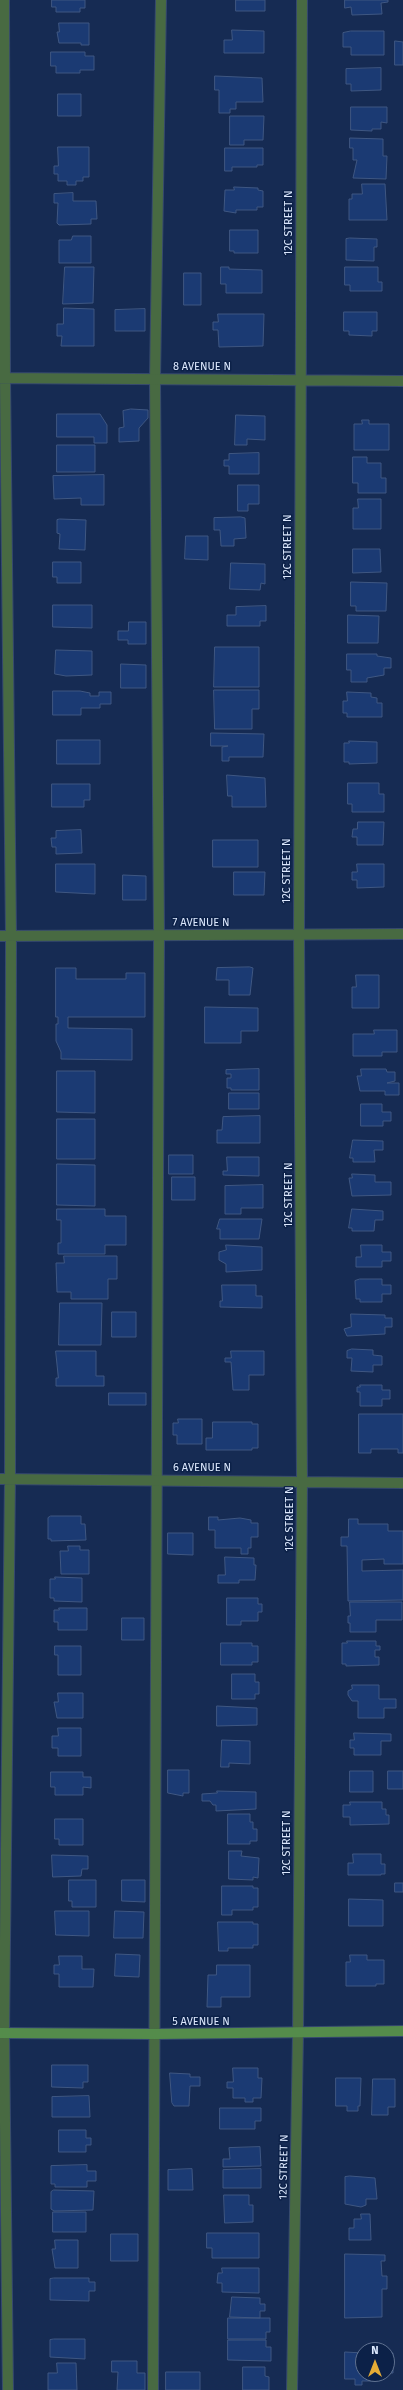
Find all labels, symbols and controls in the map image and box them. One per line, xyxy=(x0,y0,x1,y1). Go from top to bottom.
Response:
street label: 12C STREET N xyxy=(282,190,296,256)
street label: 8 AVENUE N xyxy=(173,360,231,374)
street label: 12C STREET N xyxy=(281,514,295,580)
street label: 12C STREET N xyxy=(280,838,294,904)
street label: 7 AVENUE N xyxy=(172,916,230,930)
street label: 12C STREET N xyxy=(282,1162,296,1228)
street label: 6 AVENUE N xyxy=(173,1461,231,1475)
street label: 12C STREET N xyxy=(283,1486,297,1552)
street label: 12C STREET N xyxy=(280,1810,294,1876)
street label: 5 AVENUE N xyxy=(172,2015,230,2029)
street label: 12C STREET N xyxy=(277,2134,291,2200)
north arrow xyxy=(355,2342,395,2382)
text: N xyxy=(371,2344,379,2357)

